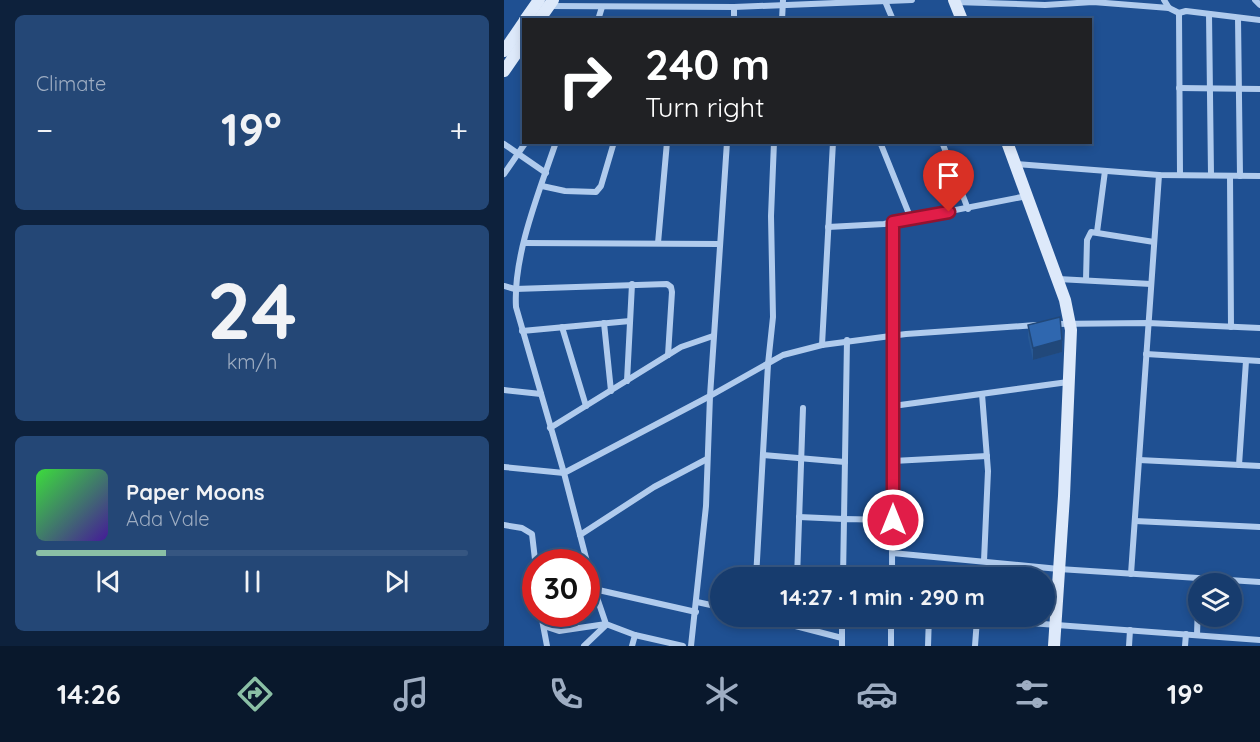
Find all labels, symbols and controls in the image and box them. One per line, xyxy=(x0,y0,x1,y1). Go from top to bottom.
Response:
text: 240 m xyxy=(645,38,770,91)
icon: right xyxy=(546,42,624,120)
text: Climate xyxy=(36,71,106,96)
text: Turn right xyxy=(645,90,764,124)
text: 19° xyxy=(221,101,282,157)
text: − xyxy=(36,109,53,150)
text: + xyxy=(449,109,468,150)
pin xyxy=(923,150,974,212)
icon: arrive xyxy=(932,159,965,192)
text: 24 xyxy=(207,261,297,359)
text: km/h xyxy=(227,349,277,374)
text: Paper Moons xyxy=(126,478,265,506)
position arrow xyxy=(861,488,925,552)
text: Ada Vale xyxy=(126,506,210,531)
speed limit sign: 30 xyxy=(522,549,600,627)
icon: previous xyxy=(92,565,125,598)
icon: pause xyxy=(236,565,269,598)
icon: next xyxy=(380,565,413,598)
map controls xyxy=(1188,573,1242,627)
button: layers xyxy=(1188,573,1242,627)
text: 14:27 · 1 min · 290 m xyxy=(780,583,985,611)
icon: directions xyxy=(234,673,276,715)
icon: music xyxy=(390,673,432,715)
icon: phone xyxy=(545,673,587,715)
icon: climate xyxy=(701,673,743,715)
icon: car xyxy=(856,673,898,715)
icon: filters xyxy=(1011,673,1053,715)
text: 14:26 xyxy=(57,677,121,711)
text: 19° xyxy=(1167,677,1203,711)

